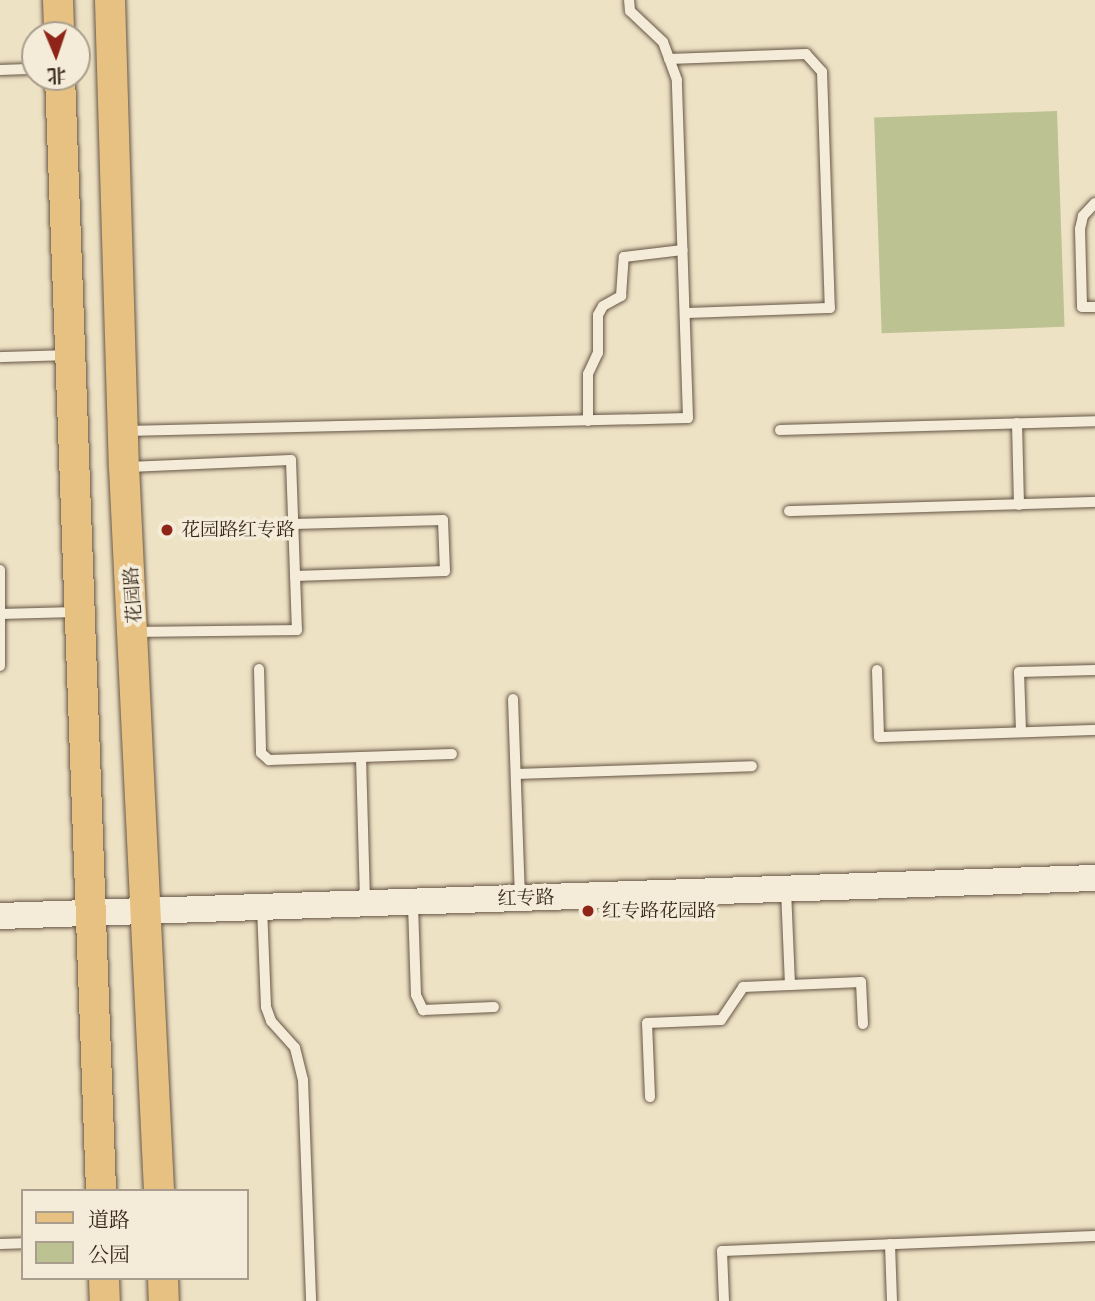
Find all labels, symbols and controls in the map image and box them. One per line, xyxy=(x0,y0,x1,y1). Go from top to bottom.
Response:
north arrow xyxy=(21,21,91,91)
text: 北 xyxy=(47,64,67,87)
place label: 花园路红专路 xyxy=(181,519,295,541)
marker: 花园路红专路 xyxy=(159,522,175,538)
street label: 花园路 xyxy=(120,566,146,624)
street label: 红专路 xyxy=(497,886,555,910)
place label: 红专路花园路 xyxy=(602,900,716,922)
marker: 红专路花园路 xyxy=(580,903,596,919)
legend xyxy=(21,1189,248,1280)
text: 道路 xyxy=(88,1207,130,1233)
text: 公园 xyxy=(88,1242,130,1268)

